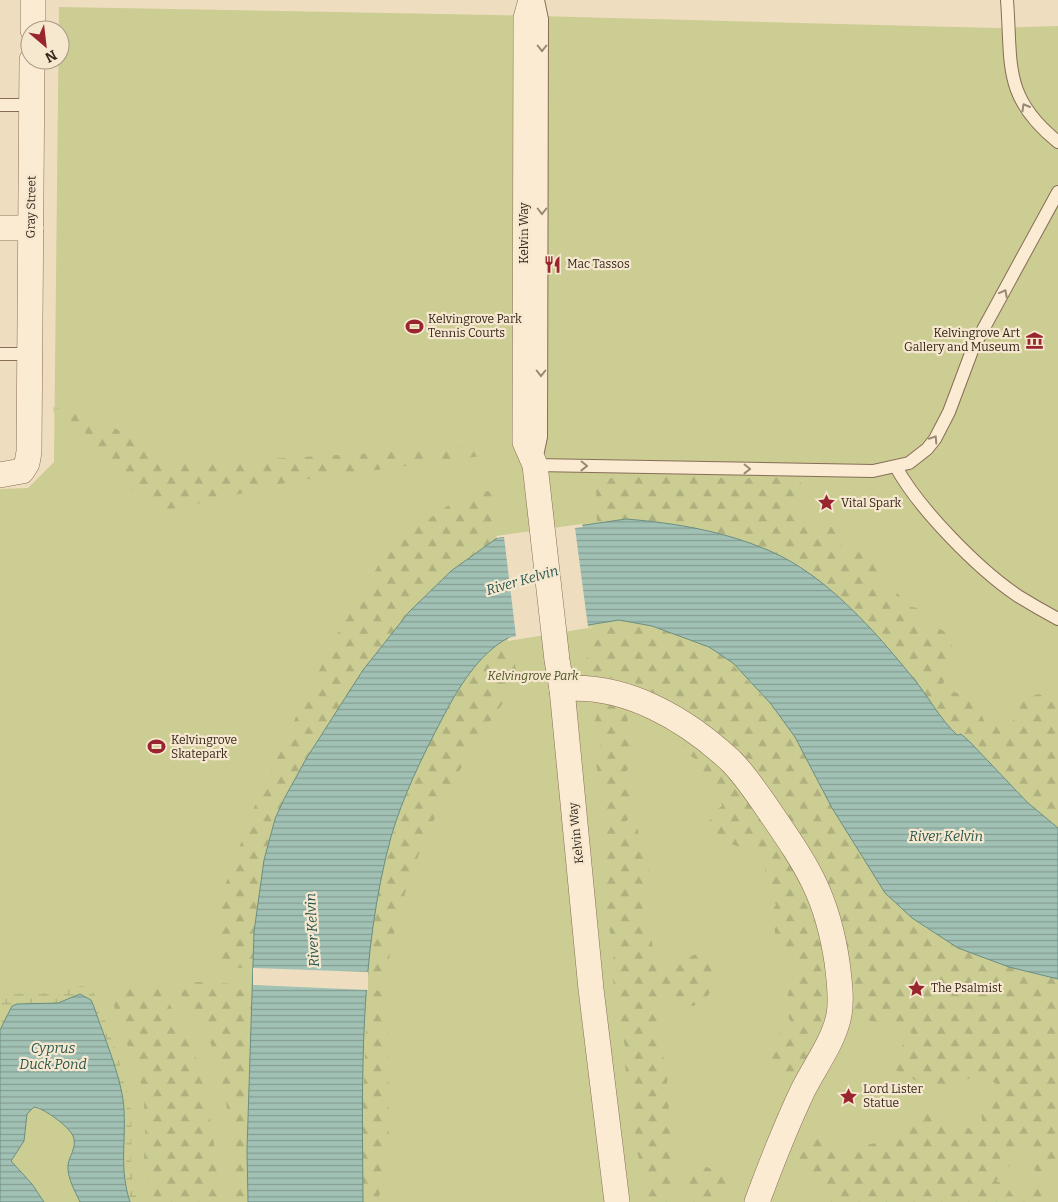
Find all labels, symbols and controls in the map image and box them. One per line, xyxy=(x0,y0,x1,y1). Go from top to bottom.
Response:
north arrow xyxy=(20,20,70,70)
one-way arrow xyxy=(537,45,547,53)
text: N xyxy=(42,46,60,66)
one-way arrow xyxy=(1021,103,1031,112)
street label: Gray Street xyxy=(23,175,39,238)
street label: Kelvin Way xyxy=(517,202,531,264)
one-way arrow xyxy=(537,208,547,215)
restaurant icon: Mac Tassos xyxy=(543,254,563,274)
place label: Mac Tassos xyxy=(567,257,630,271)
one-way arrow xyxy=(997,289,1007,298)
place label: Kelvingrove Park Tennis Courts xyxy=(428,312,522,340)
sports icon: Kelvingrove Park Tennis Courts xyxy=(404,316,424,336)
place label: Kelvingrove Art Gallery and Museum xyxy=(904,326,1021,354)
museum icon: Kelvingrove Art Gallery and Museum xyxy=(1024,330,1044,350)
one-way arrow xyxy=(536,370,546,378)
one-way arrow xyxy=(928,435,937,445)
one-way arrow xyxy=(580,461,588,471)
one-way arrow xyxy=(743,464,751,474)
place icon: Vital Spark xyxy=(817,493,837,513)
place label: Vital Spark xyxy=(841,496,902,510)
water label: River Kelvin xyxy=(484,562,560,599)
park label: Kelvingrove Park xyxy=(488,669,579,683)
place label: Kelvingrove Skatepark xyxy=(171,733,237,761)
sports icon: Kelvingrove Skatepark xyxy=(147,737,167,757)
street label: Kelvin Way xyxy=(566,801,586,864)
water label: River Kelvin xyxy=(909,828,983,845)
water label: River Kelvin xyxy=(302,892,323,967)
place icon: The Psalmist xyxy=(907,978,927,998)
place label: The Psalmist xyxy=(931,981,1003,995)
water label: Cyprus Duck Pond xyxy=(19,1040,87,1073)
place label: Lord Lister Statue xyxy=(863,1082,923,1110)
place icon: Lord Lister Statue xyxy=(839,1086,859,1106)

